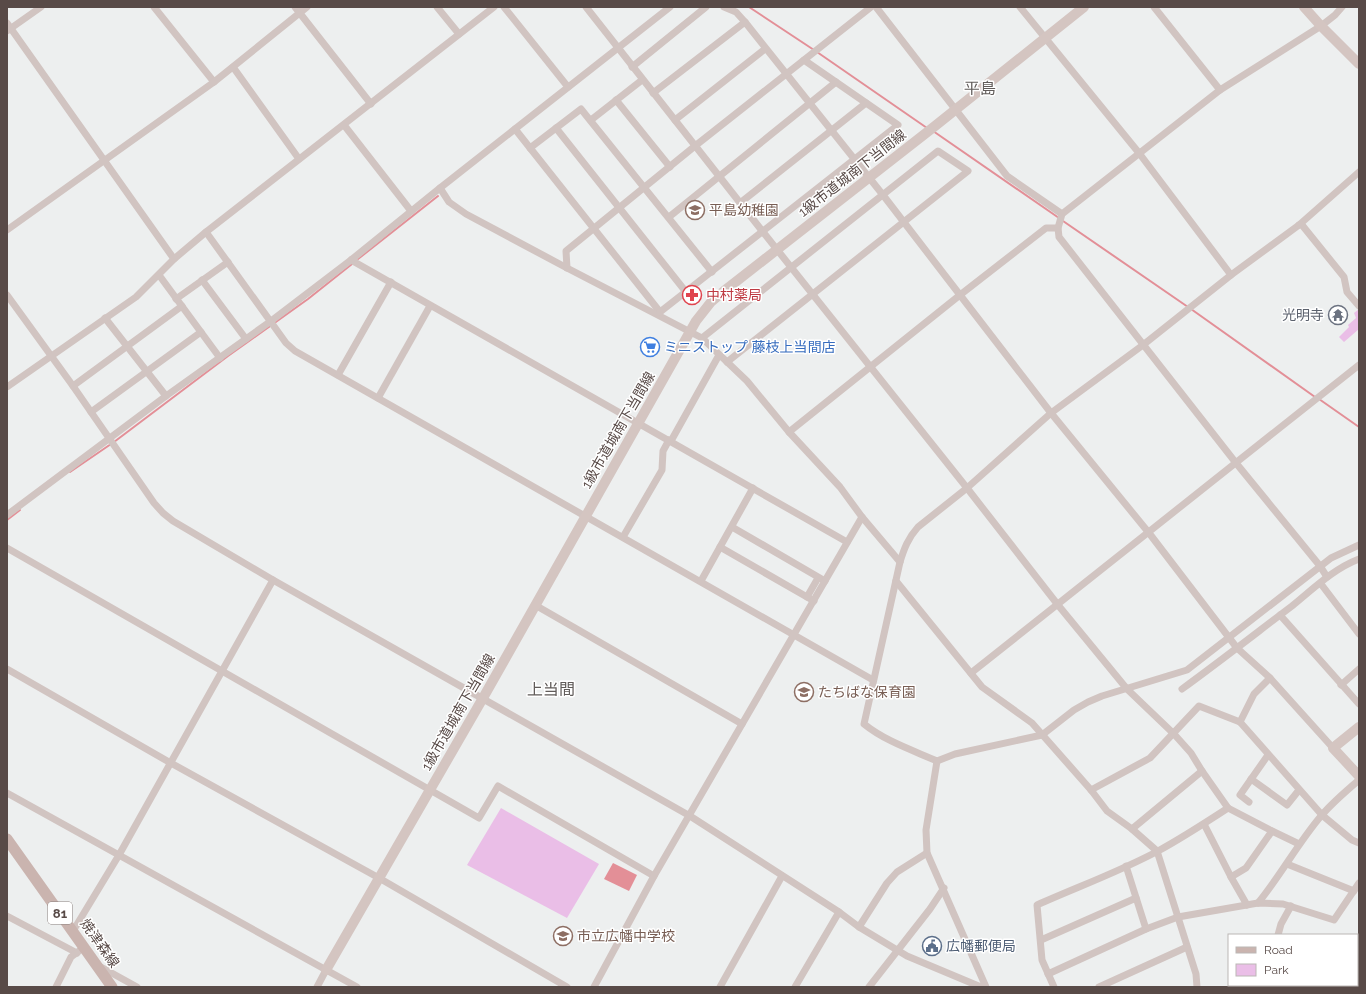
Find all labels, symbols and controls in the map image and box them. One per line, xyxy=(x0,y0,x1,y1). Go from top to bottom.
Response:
district label: 平島 xyxy=(964,79,996,98)
street label: 1級市道城南下当間線 xyxy=(795,126,909,220)
school or university icon: 平島幼稚園 xyxy=(684,199,706,221)
place label: 平島幼稚園 xyxy=(709,202,779,218)
pharmacy icon: 中村薬局 xyxy=(681,284,703,306)
place label: 中村薬局 xyxy=(706,287,762,303)
temple icon: 光明寺 xyxy=(1327,304,1349,326)
place label: 光明寺 xyxy=(1282,307,1324,323)
supermarket icon: ミニストップ 藤枝上当間店 xyxy=(639,336,661,358)
place label: ミニストップ 藤枝上当間店 xyxy=(664,339,836,355)
street label: 1級市道城南下当間線 xyxy=(578,369,658,491)
street label: 1級市道城南下当間線 xyxy=(418,651,498,773)
district label: 上当間 xyxy=(527,680,575,699)
school or university icon: たちばな保育園 xyxy=(793,681,815,703)
place label: たちばな保育園 xyxy=(818,684,916,700)
road number: 81 xyxy=(48,902,72,924)
street label: 焼津森線 xyxy=(77,915,123,971)
school or university icon: 市立広幡中学校 xyxy=(552,925,574,947)
place label: 市立広幡中学校 xyxy=(577,928,675,944)
legend xyxy=(1228,934,1358,986)
public building icon: 広幡郵便局 xyxy=(921,935,943,957)
place label: 広幡郵便局 xyxy=(946,938,1016,954)
text: Road xyxy=(1264,943,1293,957)
text: Park xyxy=(1264,963,1289,977)

